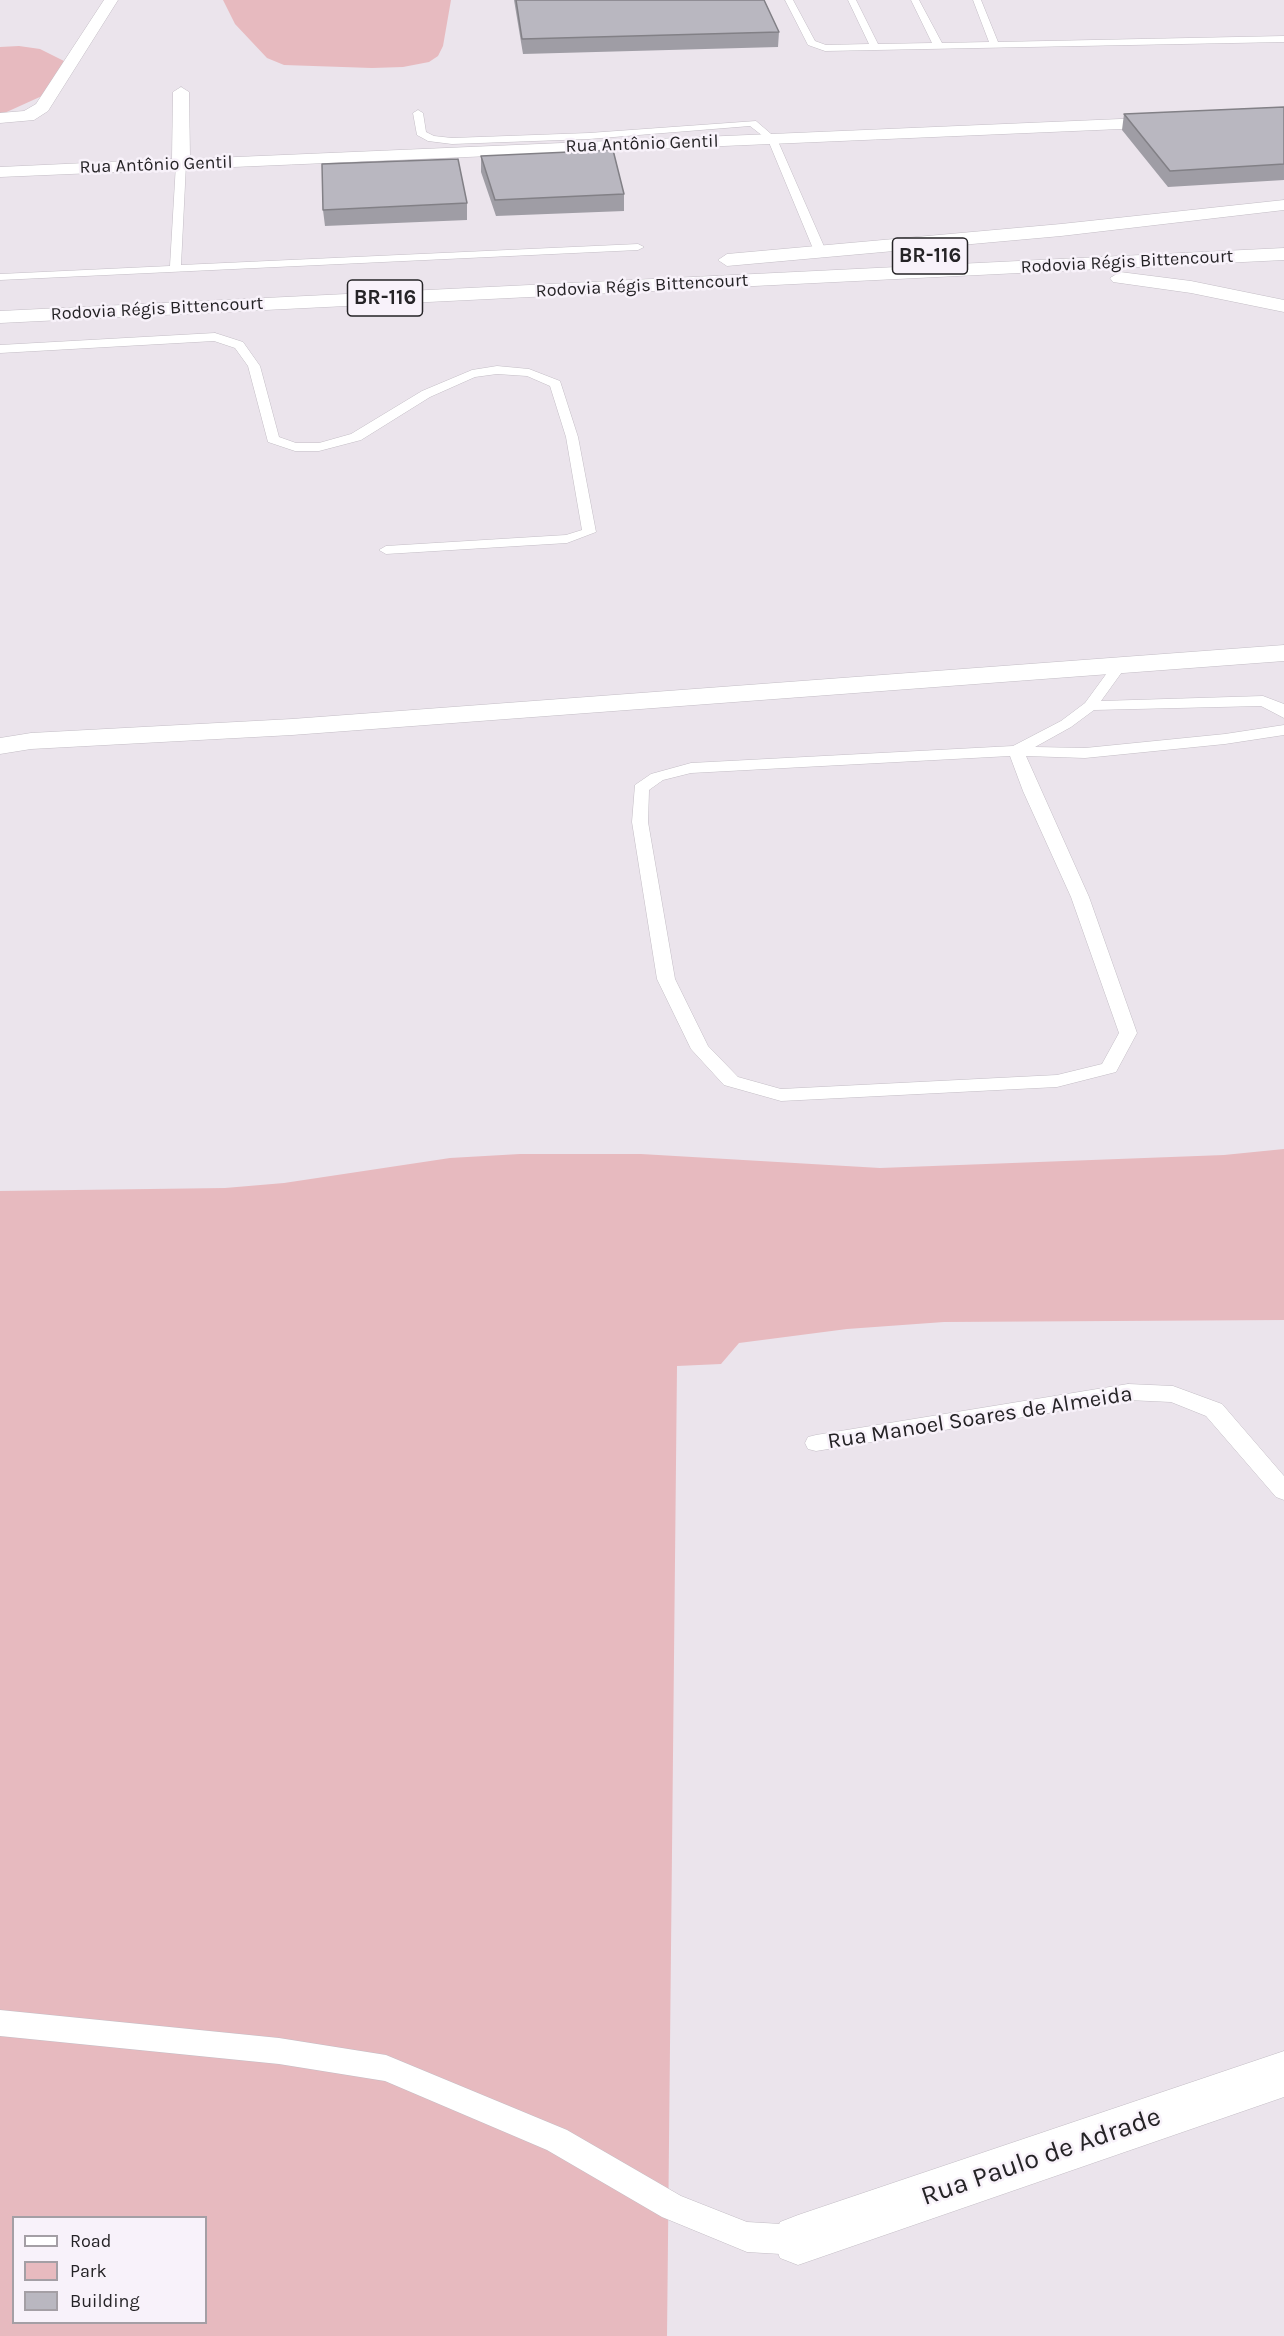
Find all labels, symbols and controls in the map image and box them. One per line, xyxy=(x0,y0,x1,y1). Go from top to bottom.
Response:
street label: Rua Antônio Gentil xyxy=(565,131,719,157)
street label: Rua Antônio Gentil xyxy=(79,152,233,178)
road number: BR-116 xyxy=(892,238,968,274)
street label: Rodovia Régis Bittencourt xyxy=(1020,246,1234,278)
street label: Rodovia Régis Bittencourt xyxy=(535,270,749,302)
road number: BR-116 xyxy=(348,280,422,316)
street label: Rodovia Régis Bittencourt xyxy=(50,293,264,325)
street label: Rua Manoel Soares de Almeida xyxy=(826,1381,1134,1455)
street label: Rua Paulo de Adrade xyxy=(917,2101,1165,2213)
legend xyxy=(12,2216,207,2324)
text: Road xyxy=(70,2230,111,2252)
text: Park xyxy=(70,2260,107,2282)
text: Building xyxy=(70,2290,140,2312)

